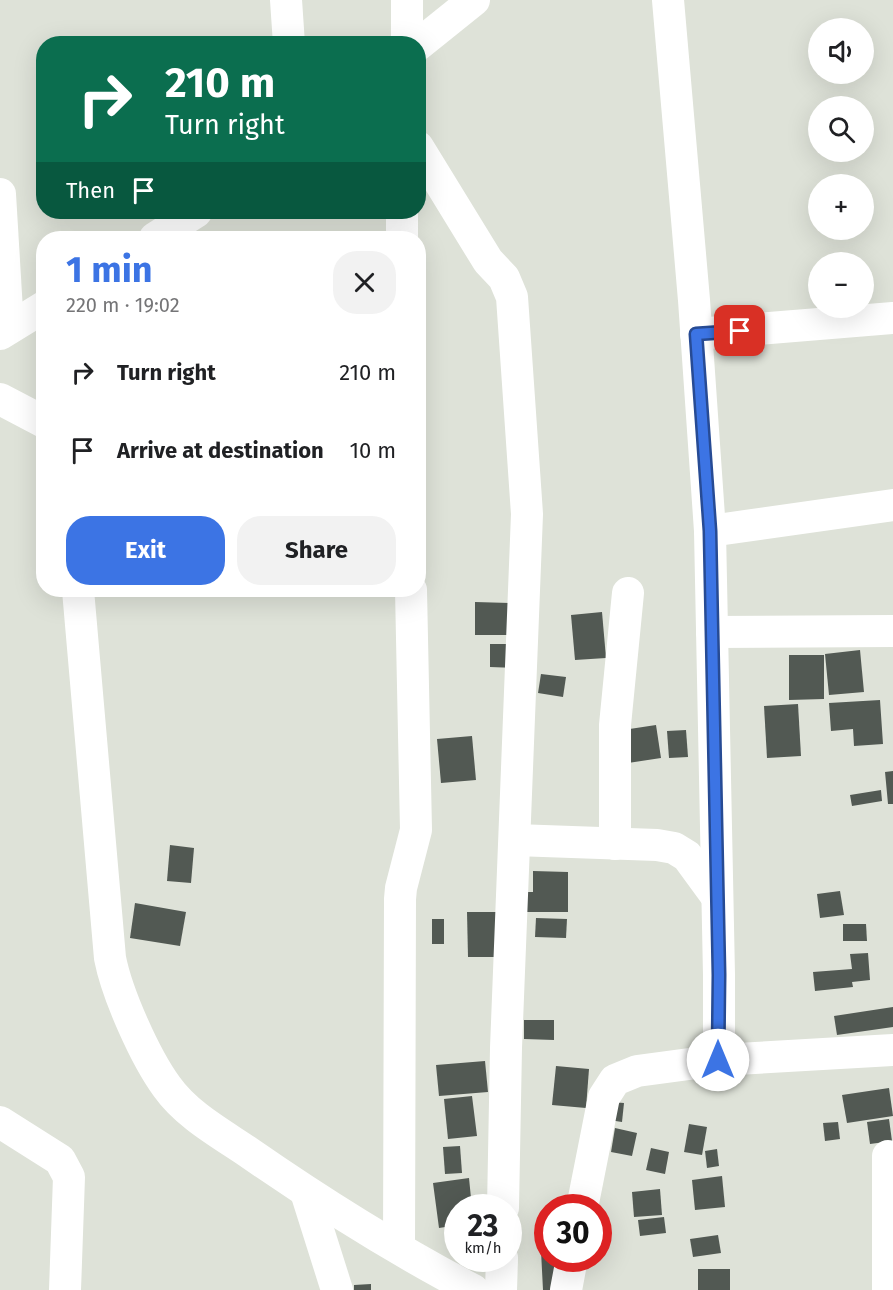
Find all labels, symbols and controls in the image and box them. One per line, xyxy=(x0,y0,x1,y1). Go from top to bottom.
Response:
map controls xyxy=(808,18,874,318)
button: sound xyxy=(808,18,874,84)
text: 210 m xyxy=(165,58,275,108)
icon: right xyxy=(66,60,144,138)
button: search xyxy=(808,96,874,162)
text: Turn right xyxy=(165,109,285,141)
icon: arrive xyxy=(127,174,160,207)
button: + xyxy=(808,174,874,240)
text: Then xyxy=(66,177,115,204)
text: 1 min xyxy=(66,248,153,292)
button: close xyxy=(333,251,396,314)
button: − xyxy=(808,252,874,318)
text: 220 m · 19:02 xyxy=(66,293,180,317)
pin xyxy=(714,305,765,356)
icon: arrive xyxy=(723,314,756,347)
icon: right xyxy=(66,356,99,389)
text: Turn right xyxy=(117,359,216,386)
text: 210 m xyxy=(339,359,396,386)
icon: arrive xyxy=(66,434,99,467)
text: Arrive at destination xyxy=(117,437,324,464)
text: 10 m xyxy=(350,437,396,464)
button: Exit xyxy=(66,516,225,585)
button: Share xyxy=(237,516,396,585)
position arrow xyxy=(686,1028,750,1092)
speed limit sign: 30 xyxy=(534,1194,612,1272)
text: 23 xyxy=(468,1208,498,1244)
text: km/h xyxy=(464,1239,502,1257)

